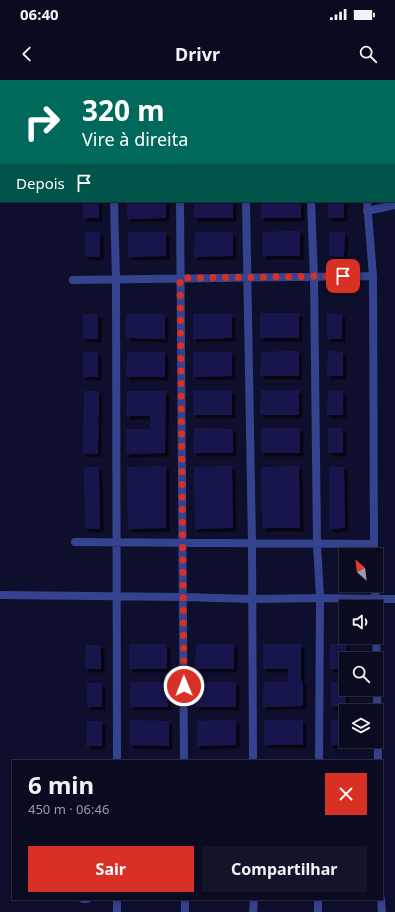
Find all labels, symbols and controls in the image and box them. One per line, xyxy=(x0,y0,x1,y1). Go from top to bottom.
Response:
text: 06:40 xyxy=(20,4,59,24)
text: Drivr xyxy=(175,42,220,66)
icon: back xyxy=(16,43,38,65)
icon: search xyxy=(357,43,379,65)
text: 320 m xyxy=(82,91,165,129)
icon: right xyxy=(16,96,68,148)
text: Vire à direita xyxy=(82,127,188,151)
icon: arrive xyxy=(73,172,95,194)
text: Depois xyxy=(16,173,65,193)
pin xyxy=(326,259,360,293)
icon: arrive xyxy=(332,265,354,287)
north arrow xyxy=(339,548,383,592)
map controls xyxy=(339,548,383,748)
button: sound xyxy=(339,600,383,644)
button: search xyxy=(339,652,383,696)
position arrow xyxy=(163,665,205,707)
button: layers xyxy=(339,704,383,748)
text: 6 min xyxy=(28,768,94,801)
button: close xyxy=(325,773,367,815)
text: 450 m · 06:46 xyxy=(28,800,109,818)
button: Sair xyxy=(28,846,194,892)
button: Compartilhar xyxy=(202,846,367,892)

